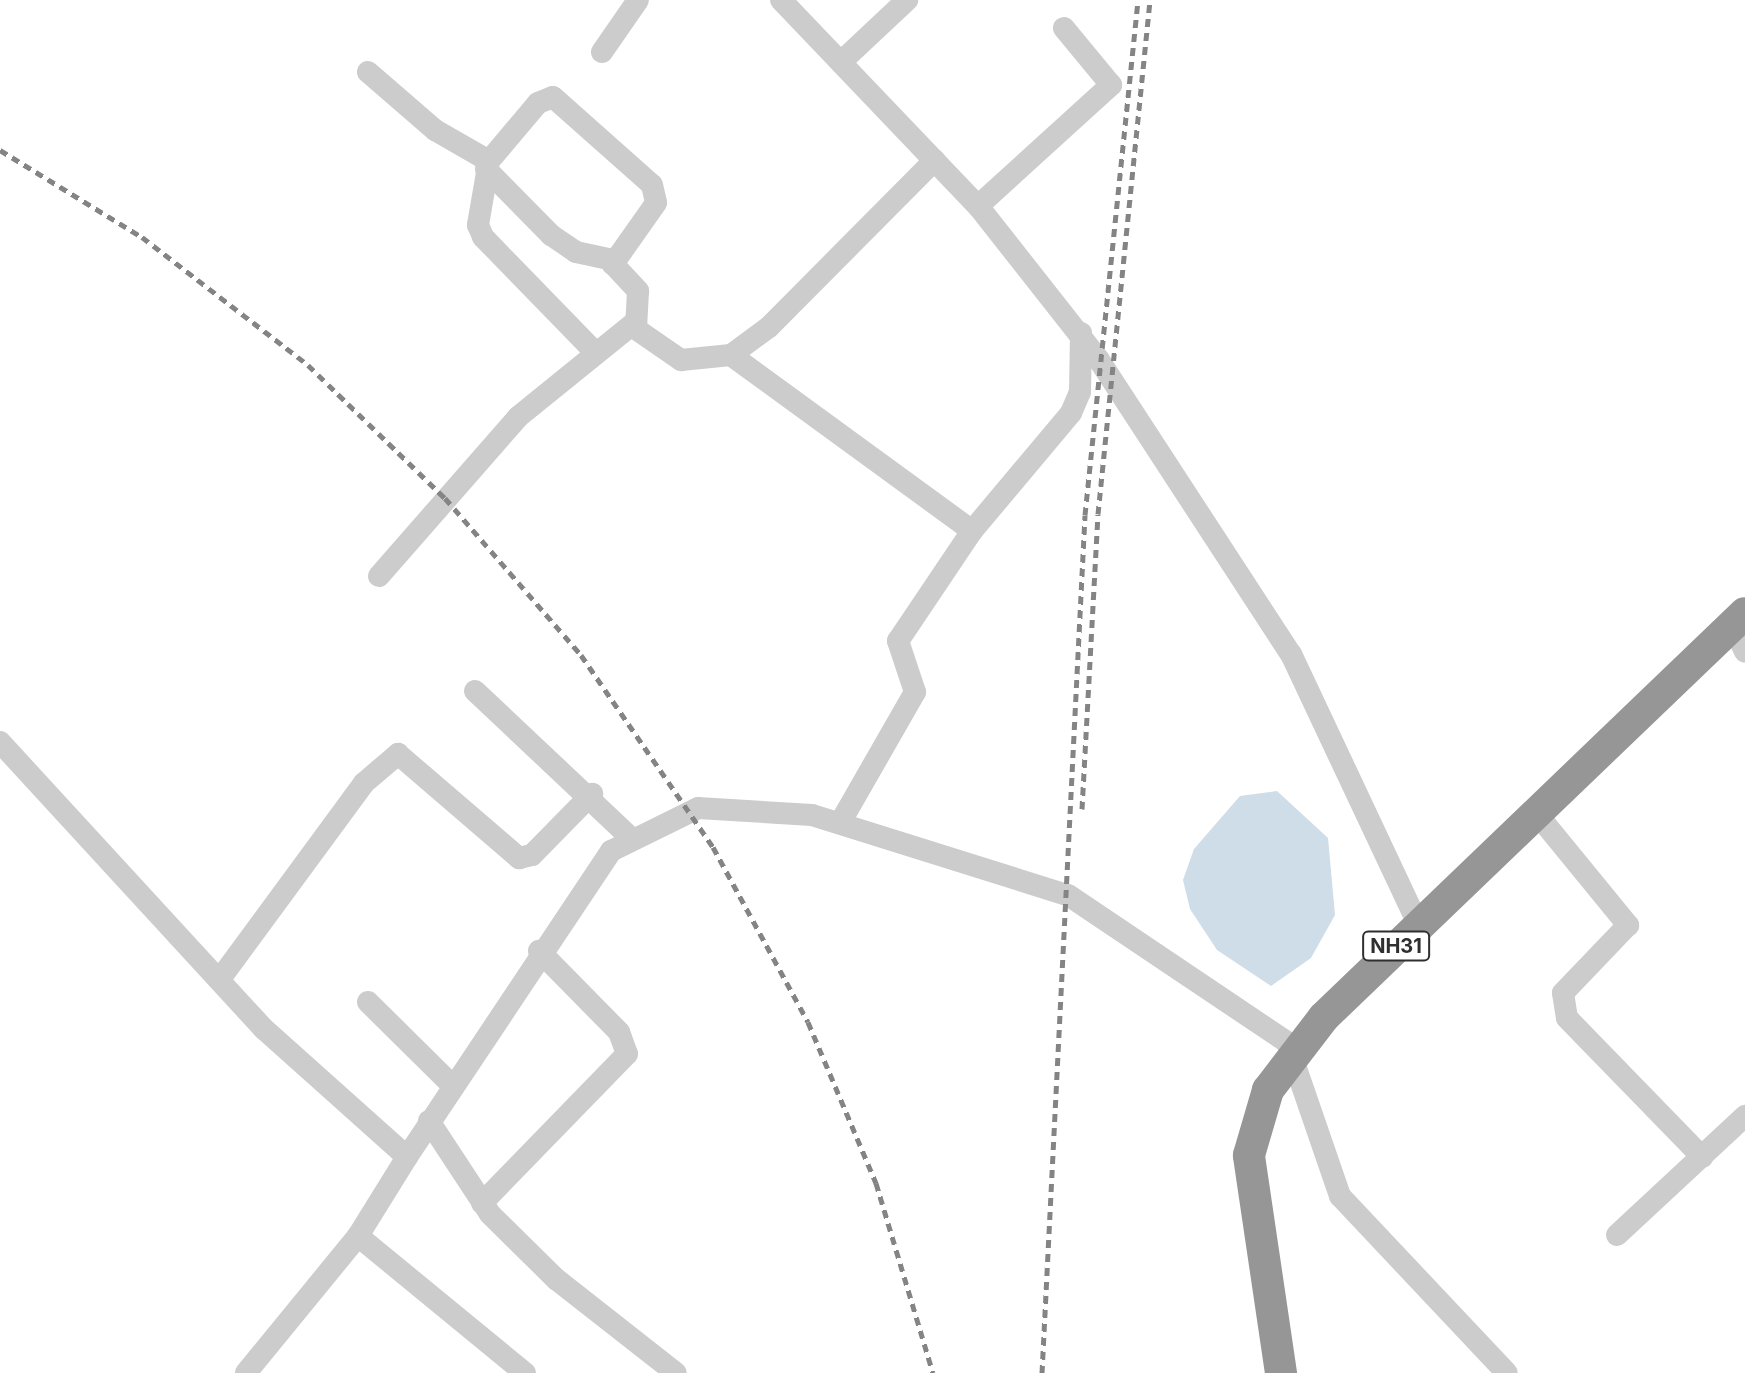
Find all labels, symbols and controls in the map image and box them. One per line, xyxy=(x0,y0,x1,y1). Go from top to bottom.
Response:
road number: NH31 xyxy=(1362,930,1430,962)

